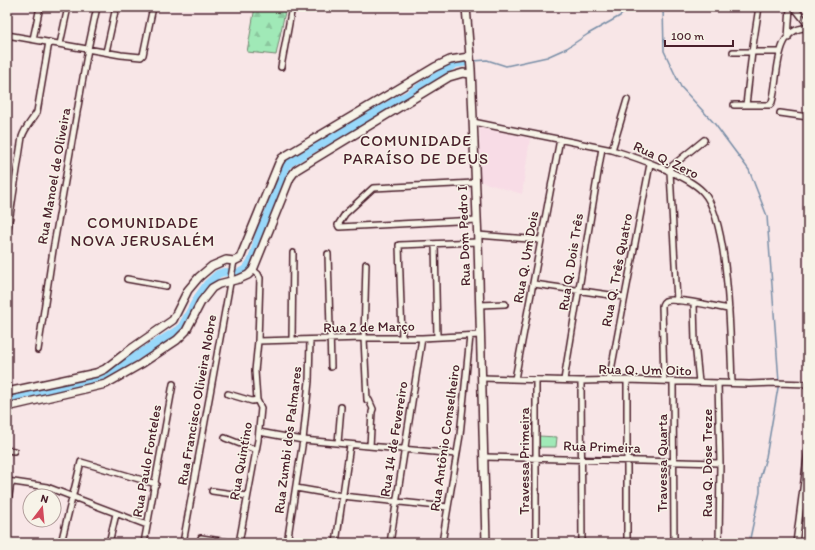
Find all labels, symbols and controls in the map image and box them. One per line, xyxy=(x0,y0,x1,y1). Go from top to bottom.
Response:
scale bar xyxy=(665,22,733,48)
text: 100 m xyxy=(671,29,704,43)
street label: Rua Manoel de Oliveira xyxy=(34,106,75,246)
district label: COMUNIDADE PARAÍSO DE DEUS xyxy=(343,131,489,168)
street label: Rua Q. Zero xyxy=(631,137,701,183)
street label: Rua Dom Pedro I xyxy=(454,185,474,287)
street label: Rua Q. Um Dois xyxy=(510,210,542,304)
street label: Rua Q. Dois Três xyxy=(555,212,587,312)
street label: Rua Q. Três Quatro xyxy=(598,212,636,328)
district label: COMUNIDADE NOVA JERUSALÉM xyxy=(71,213,215,250)
street label: Rua Francisco Oliveira Nobre xyxy=(174,313,220,487)
street label: Rua 2 de Março xyxy=(323,318,415,336)
street label: Rua Q. Um Oito xyxy=(598,361,692,379)
street label: Rua Antônio Conselheiro xyxy=(426,363,464,513)
street label: Rua Zumbi dos Palmares xyxy=(271,365,305,515)
street label: Rua 14 de Fevereiro xyxy=(376,380,412,498)
street label: Rua Paulo Fonteles xyxy=(129,403,165,519)
street label: Travessa Primeira xyxy=(516,407,533,515)
street label: Rua Q. Dose Treze xyxy=(699,409,716,517)
street label: Travessa Quarta xyxy=(654,413,671,512)
street label: Rua Quintino xyxy=(226,420,256,502)
street label: Rua Primeira xyxy=(563,437,642,457)
north arrow xyxy=(22,488,62,528)
text: N xyxy=(39,492,50,506)

